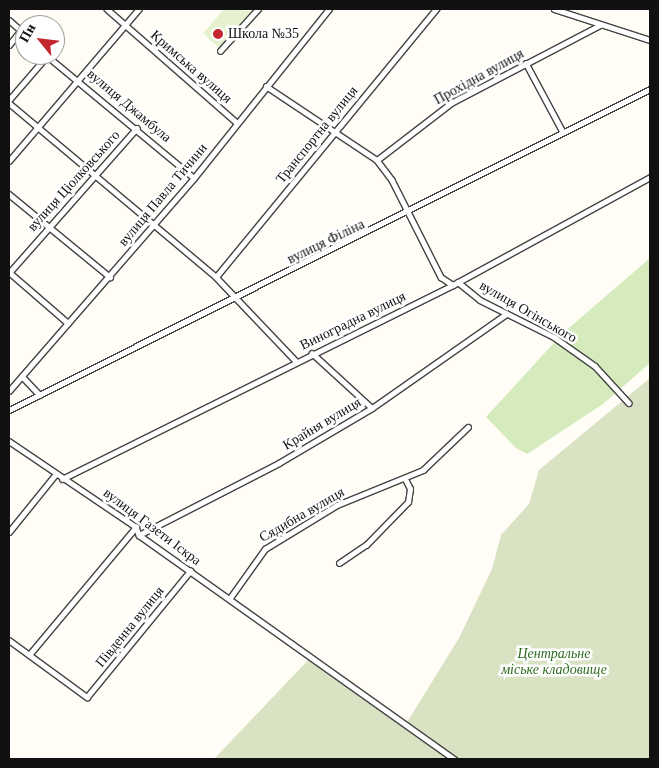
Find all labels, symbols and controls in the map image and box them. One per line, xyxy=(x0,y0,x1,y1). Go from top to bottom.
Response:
north arrow xyxy=(15,15,65,65)
text: Пн xyxy=(16,21,38,45)
place label: Школа №35 xyxy=(228,26,299,42)
street label: Кримська вулиця xyxy=(147,27,235,107)
marker: Школа №35 xyxy=(212,28,224,40)
street label: Прохідна вулиця xyxy=(431,45,527,109)
street label: вулиця Джамбула xyxy=(83,66,175,146)
street label: Транспортна вулиця xyxy=(273,83,361,187)
street label: вулиця Ціолковського xyxy=(24,127,124,235)
street label: вулиця Павла Тичини xyxy=(115,140,211,250)
street label: вулиця Філіна xyxy=(285,216,367,268)
street label: вулиця Огінського xyxy=(476,277,580,347)
street label: Виноградна вулиця xyxy=(297,288,409,354)
street label: Крайня вулиця xyxy=(280,394,364,454)
street label: Сядибна вулиця xyxy=(256,484,348,546)
street label: вулиця Газети Іскра xyxy=(100,485,204,569)
street label: Південна вулиця xyxy=(92,583,168,671)
park label: Центральне міське кладовище xyxy=(501,646,607,679)

